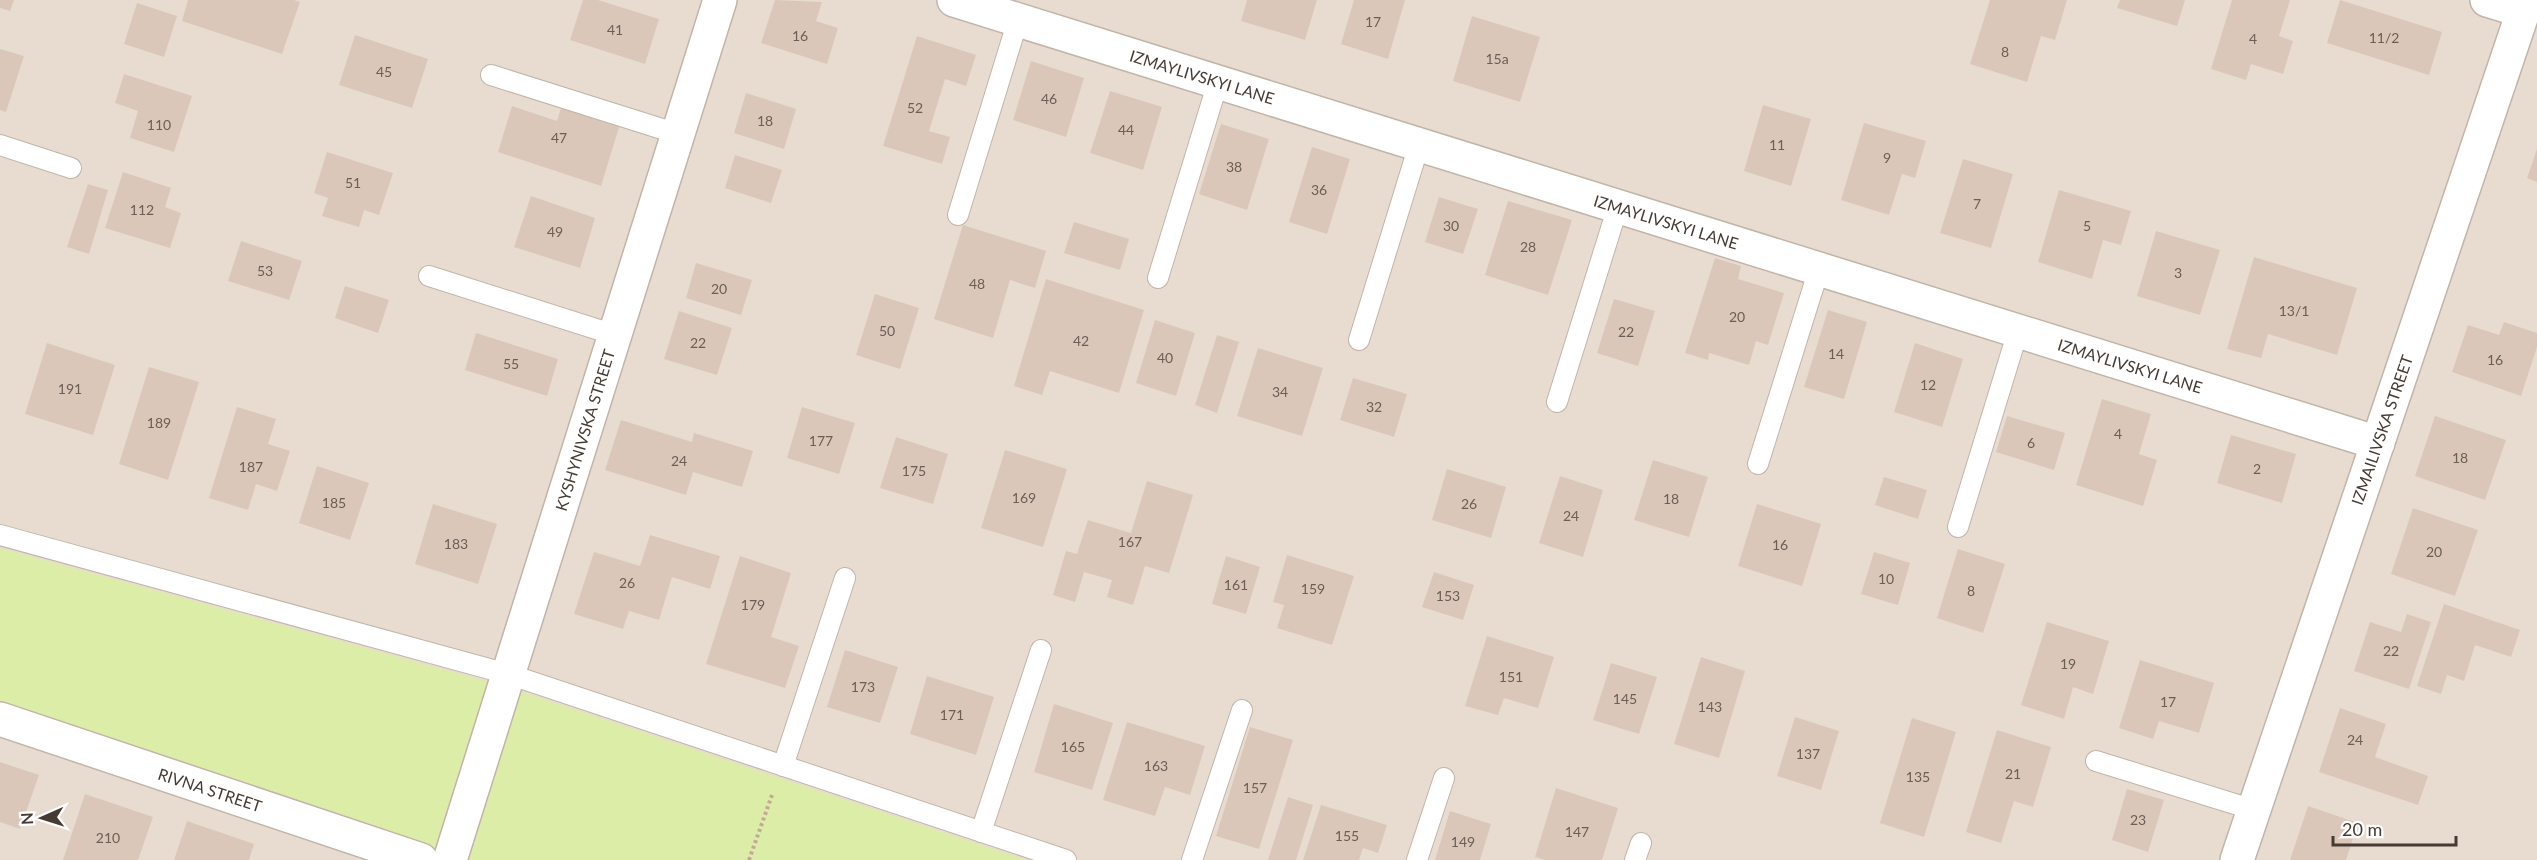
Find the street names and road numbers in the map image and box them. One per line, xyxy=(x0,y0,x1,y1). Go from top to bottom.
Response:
street label: IZMAYLIVSKYI LANE xyxy=(1128,45,1277,108)
street label: IZMAYLIVSKYI LANE xyxy=(1592,190,1741,253)
street label: IZMAYLIVSKYI LANE xyxy=(2056,334,2205,397)
street label: KYSHYNIVSKA STREET xyxy=(551,346,618,513)
street label: IZMAILIVSKA STREET xyxy=(2347,352,2416,507)
street label: RIVNA STREET xyxy=(156,764,265,815)

